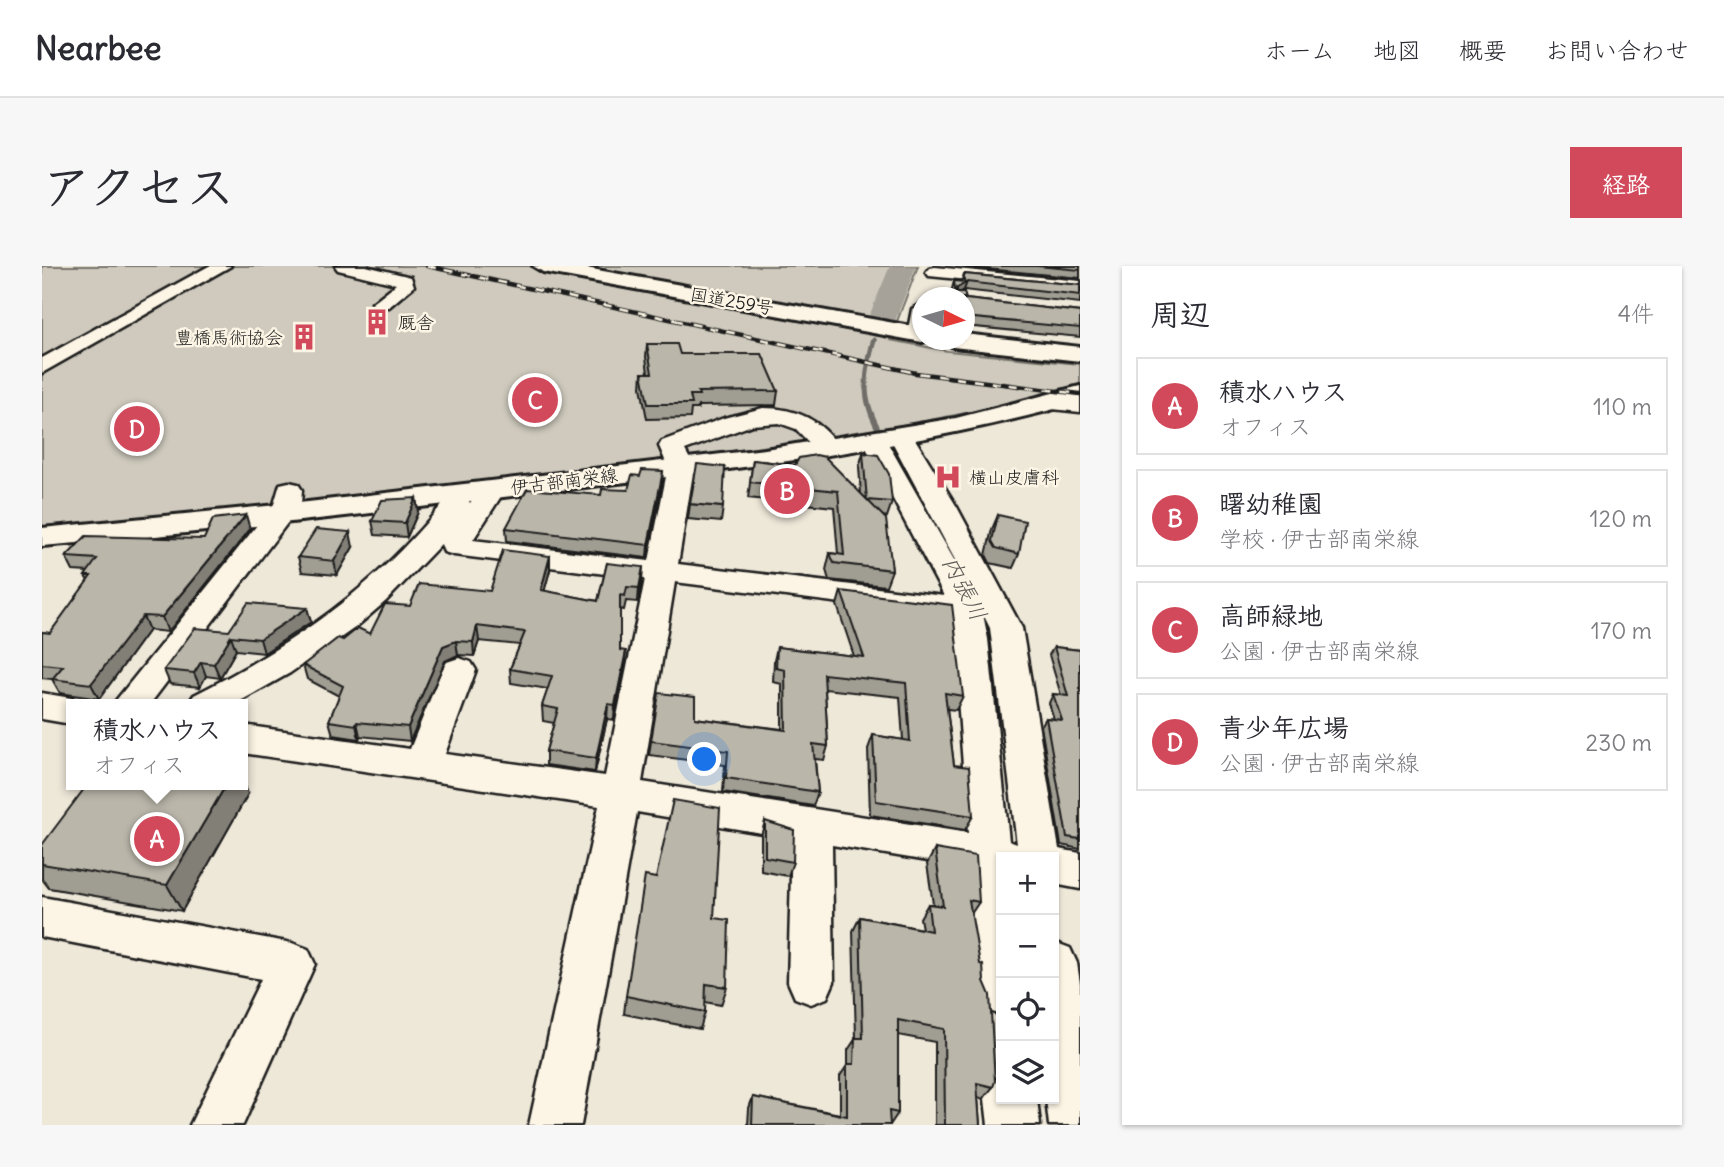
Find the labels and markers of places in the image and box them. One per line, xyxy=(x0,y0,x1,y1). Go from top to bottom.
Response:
building icon: 厩舎 xyxy=(362,307,392,337)
place label: 厩舎 xyxy=(398,311,434,334)
building icon: 豊橋馬術協会 xyxy=(289,322,319,352)
place label: 豊橋馬術協会 xyxy=(175,326,283,349)
pin: C xyxy=(512,374,558,426)
pin: D xyxy=(114,403,160,455)
hospital icon: 横山皮膚科 xyxy=(933,462,963,492)
pin: B xyxy=(764,465,810,517)
place label: 横山皮膚科 xyxy=(969,466,1059,489)
pin: A xyxy=(134,813,180,865)

